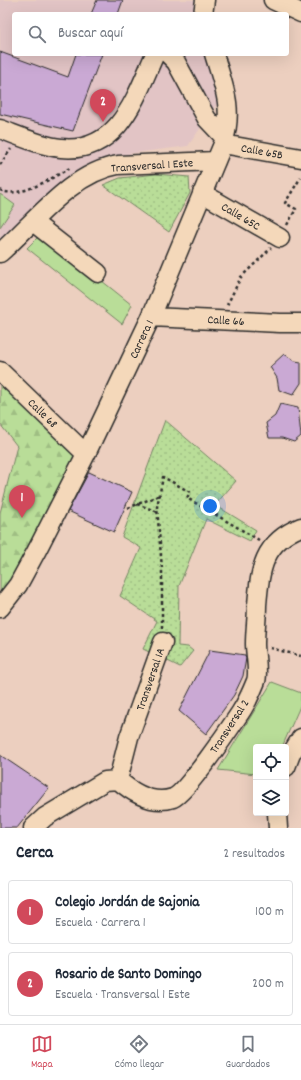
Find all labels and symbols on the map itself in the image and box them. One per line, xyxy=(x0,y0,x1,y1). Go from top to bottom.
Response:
pin: 2 xyxy=(90,89,116,122)
street label: Calle 65B xyxy=(239,140,284,165)
street label: Transversal 1 Este xyxy=(111,155,194,178)
street label: Calle 65C xyxy=(218,199,263,235)
street label: Calle 66 xyxy=(207,312,245,331)
street label: Carrera 1 xyxy=(126,317,159,362)
street label: Calle 68 xyxy=(23,395,61,433)
pin: 1 xyxy=(9,485,35,518)
your location xyxy=(200,496,220,516)
street label: Transversal 1A xyxy=(133,645,170,713)
street label: Transversal 2 xyxy=(206,696,254,757)

